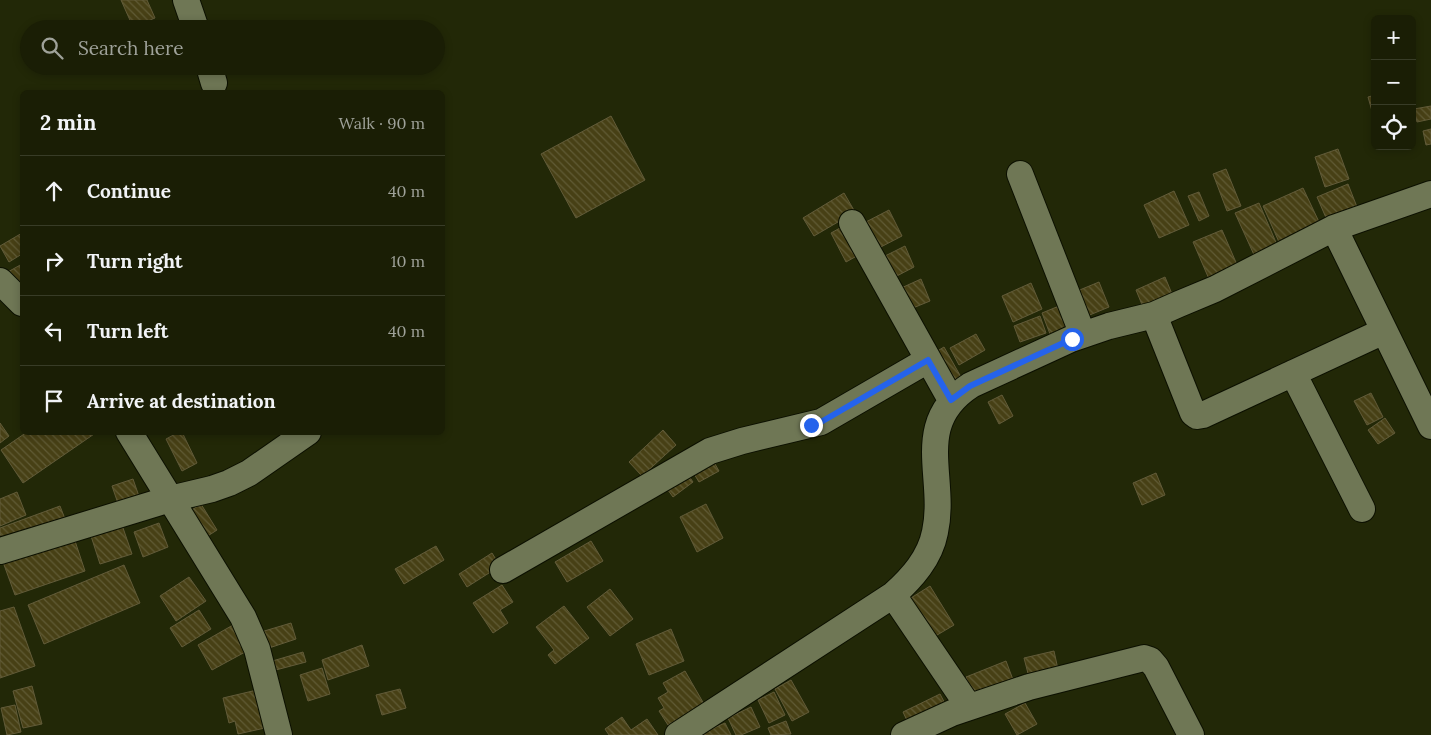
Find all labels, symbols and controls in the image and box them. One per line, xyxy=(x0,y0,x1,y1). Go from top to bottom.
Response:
map controls xyxy=(1371,15,1416,150)
button: + xyxy=(1371,15,1416,60)
search box xyxy=(20,20,445,75)
icon: search xyxy=(38,34,66,62)
text: Search here xyxy=(78,36,184,60)
button: − xyxy=(1371,60,1416,105)
button: locate xyxy=(1371,105,1416,150)
text: 2 min xyxy=(40,109,96,136)
text: Walk · 90 m xyxy=(338,113,425,133)
icon: ahead xyxy=(40,177,68,205)
text: Continue xyxy=(87,179,171,203)
text: 40 m xyxy=(388,181,425,201)
icon: right xyxy=(40,247,68,275)
text: Turn right xyxy=(87,249,183,273)
text: 10 m xyxy=(391,251,425,271)
icon: left xyxy=(40,317,68,345)
text: Turn left xyxy=(87,319,168,343)
text: 40 m xyxy=(388,321,425,341)
route start xyxy=(1061,328,1084,351)
icon: arrive xyxy=(40,387,68,415)
text: Arrive at destination xyxy=(87,389,276,413)
route end xyxy=(800,414,823,437)

